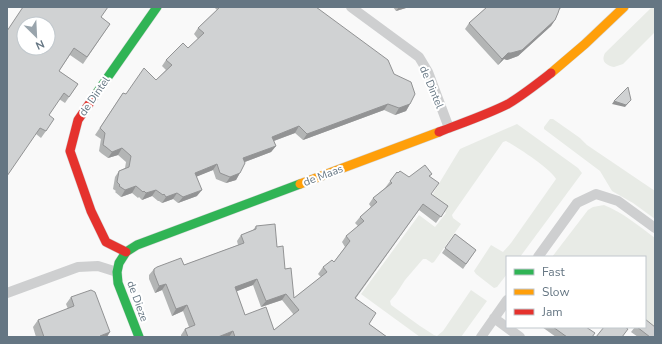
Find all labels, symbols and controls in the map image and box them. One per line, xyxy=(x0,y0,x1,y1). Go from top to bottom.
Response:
north arrow xyxy=(16,16,56,56)
text: N xyxy=(33,36,47,53)
street label: de Dintel xyxy=(416,64,448,111)
street label: de Dintel xyxy=(75,73,114,119)
street label: de Maas xyxy=(301,161,345,190)
legend xyxy=(506,256,646,328)
text: Fast xyxy=(542,264,565,280)
street label: de Dieze xyxy=(123,279,152,324)
text: Slow xyxy=(542,284,570,300)
text: Jam xyxy=(541,304,563,320)

